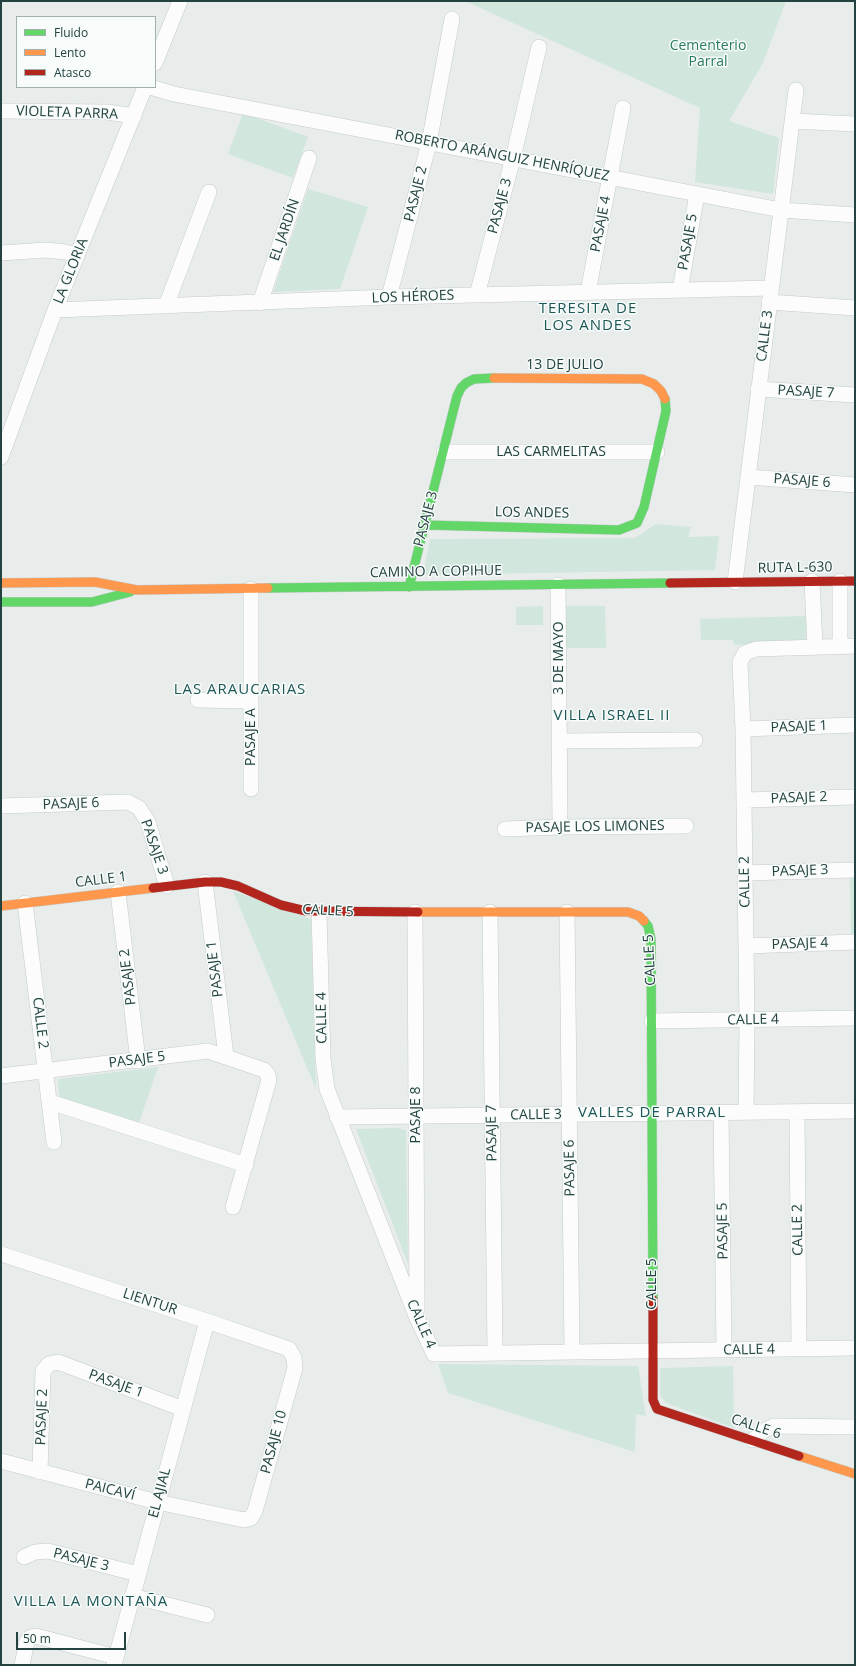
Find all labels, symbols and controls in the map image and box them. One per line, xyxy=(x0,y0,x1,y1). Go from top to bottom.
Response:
legend xyxy=(16,16,156,88)
text: Fluido xyxy=(54,24,88,41)
park label: Cementerio Parral xyxy=(670,38,746,70)
text: Lento xyxy=(54,44,86,61)
text: Atasco xyxy=(54,64,91,81)
street label: VIOLETA PARRA xyxy=(16,103,118,123)
street label: ROBERTO ARÁNGUIZ HENRÍQUEZ xyxy=(393,127,611,185)
street label: PASAJE 2 xyxy=(401,164,431,224)
street label: PASAJE 3 xyxy=(485,176,515,236)
street label: PASAJE 4 xyxy=(587,194,615,254)
street label: EL JARDÍN xyxy=(267,197,303,263)
street label: PASAJE 5 xyxy=(675,212,701,272)
street label: LA GLORIA xyxy=(50,236,92,306)
street label: LOS HÉROES xyxy=(371,287,455,307)
district label: TERESITA DE LOS ANDES xyxy=(539,300,637,335)
street label: CALLE 3 xyxy=(754,309,776,363)
street label: 13 DE JULIO xyxy=(526,357,604,373)
street label: PASAJE 7 xyxy=(777,382,835,402)
street label: LAS CARMELITAS xyxy=(496,444,606,460)
street label: PASAJE 6 xyxy=(773,471,831,491)
street label: PASAJE 3 xyxy=(411,489,441,549)
street label: LOS ANDES xyxy=(495,504,569,522)
street label: RUTA L-630 xyxy=(757,559,833,577)
street label: CAMINO A COPIHUE xyxy=(370,562,502,582)
street label: 3 DE MAYO xyxy=(551,621,567,695)
district label: LAS ARAUCARIAS xyxy=(174,681,306,699)
district label: VILLA ISRAEL II xyxy=(554,707,670,725)
street label: PASAJE A xyxy=(243,708,259,766)
street label: PASAJE 1 xyxy=(770,718,828,736)
street label: PASAJE 2 xyxy=(770,789,828,807)
street label: PASAJE 6 xyxy=(42,795,100,813)
street label: PASAJE 3 xyxy=(137,817,171,877)
street label: PASAJE LOS LIMONES xyxy=(525,817,665,837)
street label: CALLE 2 xyxy=(736,856,754,908)
street label: PASAJE 3 xyxy=(771,862,829,880)
street label: CALLE 1 xyxy=(74,869,128,891)
street label: CALLE 5 xyxy=(302,901,354,921)
street label: CALLE 5 xyxy=(640,934,660,986)
street label: PASAJE 4 xyxy=(771,935,829,953)
street label: PASAJE 1 xyxy=(203,940,227,998)
street label: PASAJE 2 xyxy=(116,948,140,1006)
street label: CALLE 4 xyxy=(313,992,331,1044)
street label: CALLE 2 xyxy=(29,996,51,1050)
street label: CALLE 4 xyxy=(727,1011,779,1029)
street label: PASAJE 5 xyxy=(108,1048,166,1072)
street label: PASAJE 8 xyxy=(408,1087,424,1143)
street label: PASAJE 7 xyxy=(483,1104,501,1162)
district label: VALLES DE PARRAL xyxy=(578,1104,726,1122)
street label: CALLE 3 xyxy=(510,1106,562,1124)
street label: PASAJE 6 xyxy=(561,1139,579,1197)
street label: PASAJE 5 xyxy=(714,1202,732,1260)
street label: CALLE 2 xyxy=(789,1204,807,1256)
street label: CALLE 5 xyxy=(644,1258,660,1310)
street label: LIENTUR xyxy=(121,1285,179,1319)
street label: CALLE 4 xyxy=(403,1297,439,1351)
street label: CALLE 4 xyxy=(723,1341,775,1359)
street label: PASAJE 1 xyxy=(86,1366,146,1402)
street label: PASAJE 2 xyxy=(33,1388,51,1446)
street label: PASAJE 10 xyxy=(257,1408,291,1476)
street label: CALLE 6 xyxy=(729,1411,783,1443)
street label: EL AJIAL xyxy=(145,1466,175,1520)
street label: PAICAVÍ xyxy=(83,1476,137,1504)
street label: PASAJE 3 xyxy=(51,1545,111,1575)
district label: VILLA LA MONTAÑA xyxy=(14,1593,168,1611)
scale bar xyxy=(18,1624,128,1650)
text: 50 m xyxy=(23,1630,51,1647)

